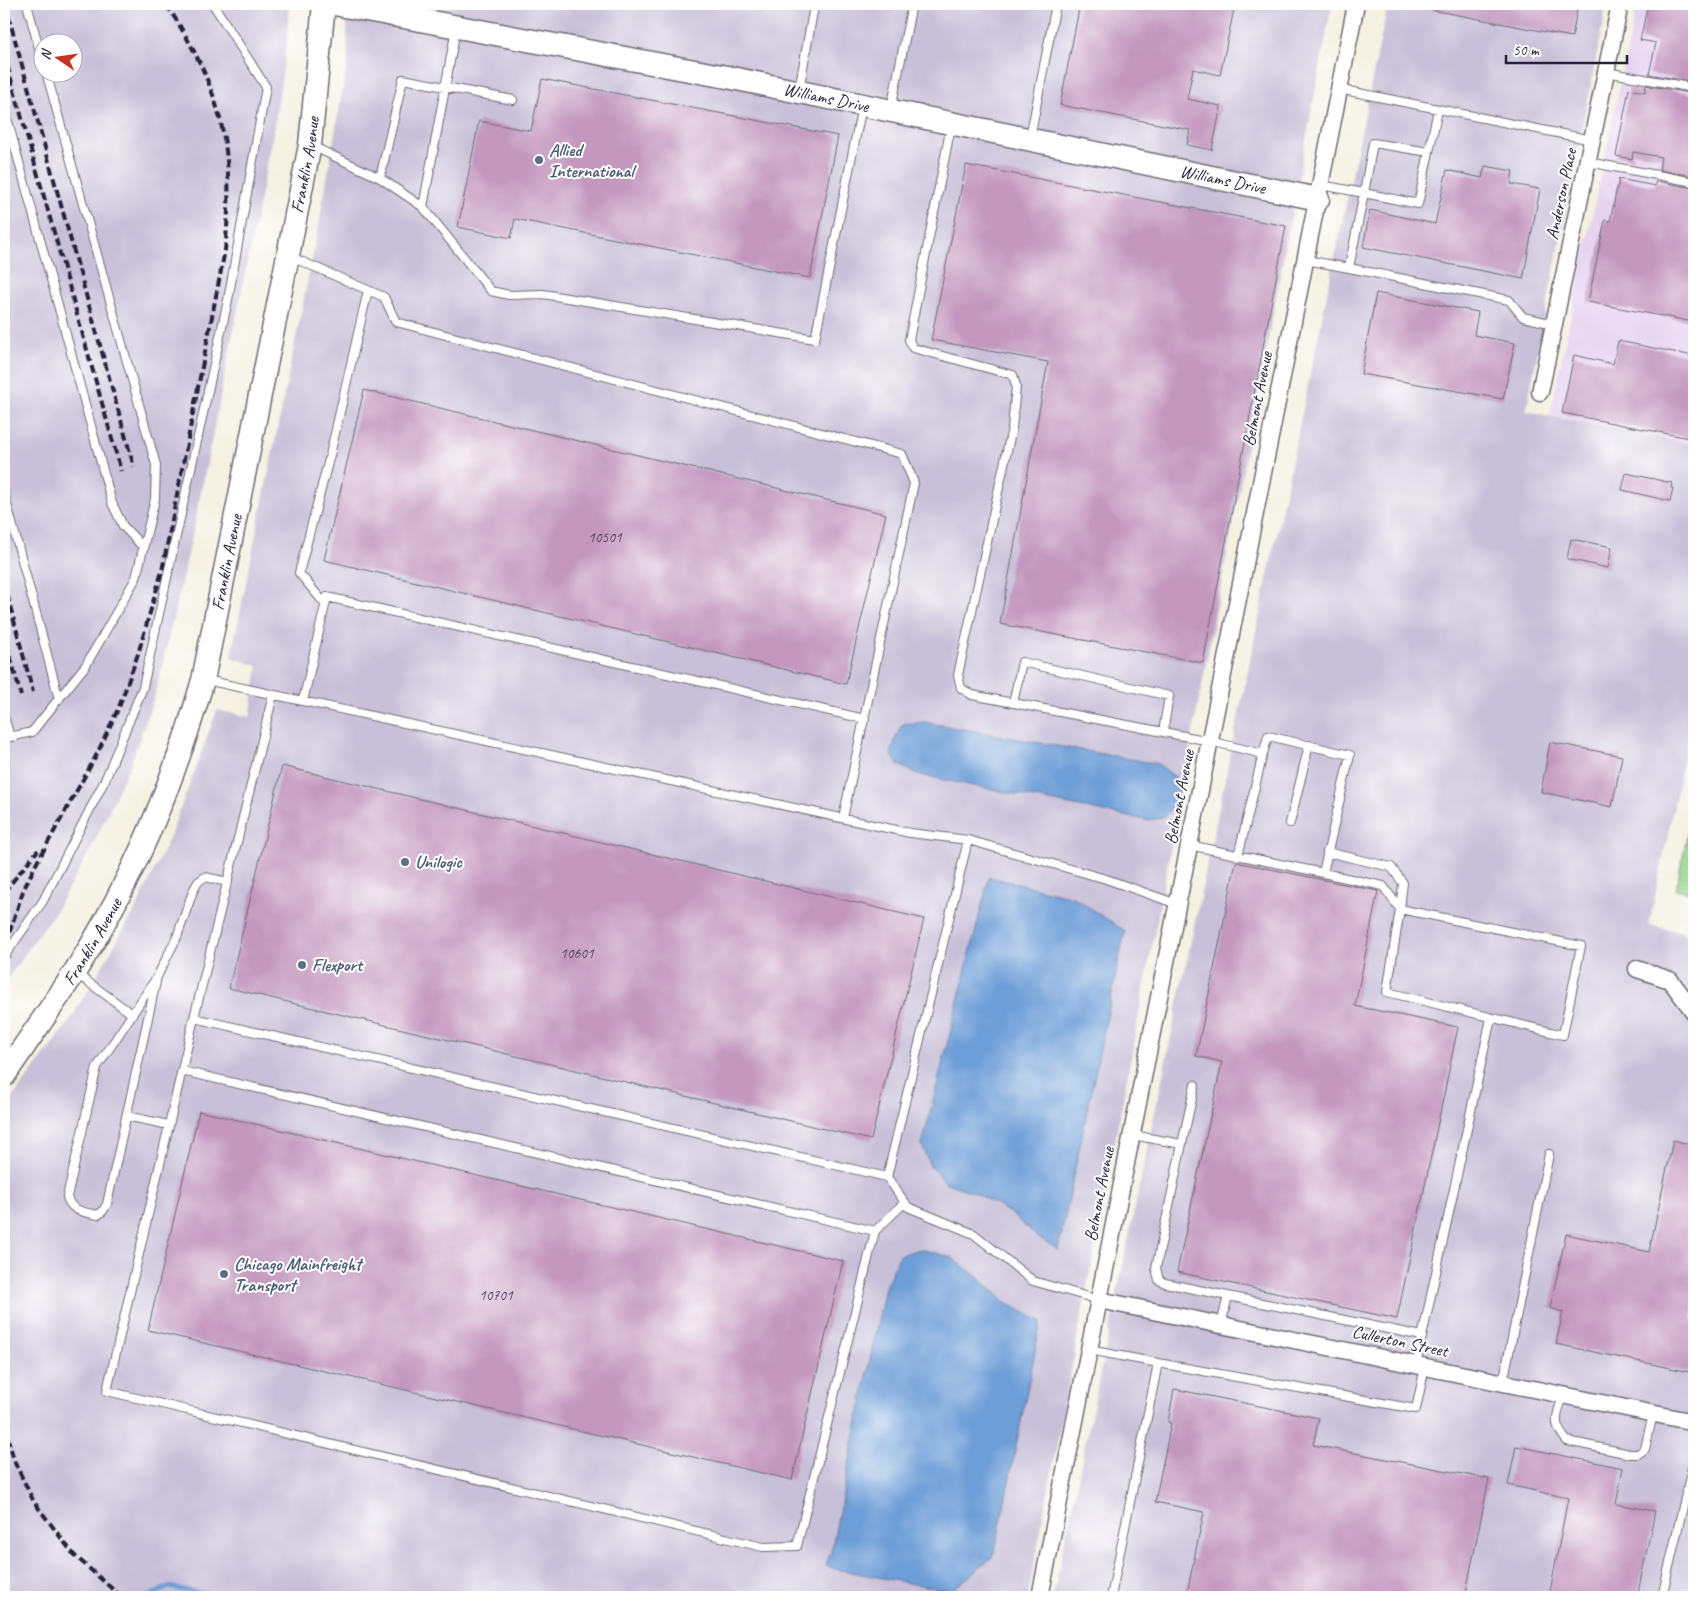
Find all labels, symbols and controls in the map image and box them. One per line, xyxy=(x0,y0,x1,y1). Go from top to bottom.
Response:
north arrow xyxy=(32,32,82,82)
scale bar xyxy=(1506,32,1627,64)
text: 50 m xyxy=(1513,41,1540,60)
text: N xyxy=(37,47,56,61)
street label: Williams Drive xyxy=(782,78,872,117)
street label: Franklin Avenue xyxy=(286,115,324,215)
place label: Allied International xyxy=(549,139,637,182)
street label: Anderson Place xyxy=(1541,145,1582,241)
marker: Allied International xyxy=(533,154,545,166)
street label: Williams Drive xyxy=(1178,160,1268,199)
street label: Belmont Avenue xyxy=(1237,349,1277,448)
street label: Franklin Avenue xyxy=(206,511,247,612)
house number: 10501 xyxy=(588,528,623,547)
street label: Belmont Avenue xyxy=(1159,747,1199,846)
place label: Unilogic xyxy=(415,851,463,873)
marker: Unilogic xyxy=(399,856,411,868)
street label: Franklin Avenue xyxy=(58,893,127,989)
house number: 10601 xyxy=(560,944,595,963)
place label: Flexport xyxy=(312,954,364,976)
marker: Flexport xyxy=(296,959,308,971)
street label: Belmont Avenue xyxy=(1079,1144,1119,1243)
place label: Chicago Mainfreight Transport xyxy=(234,1253,364,1296)
marker: Chicago Mainfreight Transport xyxy=(218,1268,230,1280)
house number: 10701 xyxy=(479,1286,514,1305)
street label: Cullerton Street xyxy=(1350,1320,1452,1362)

